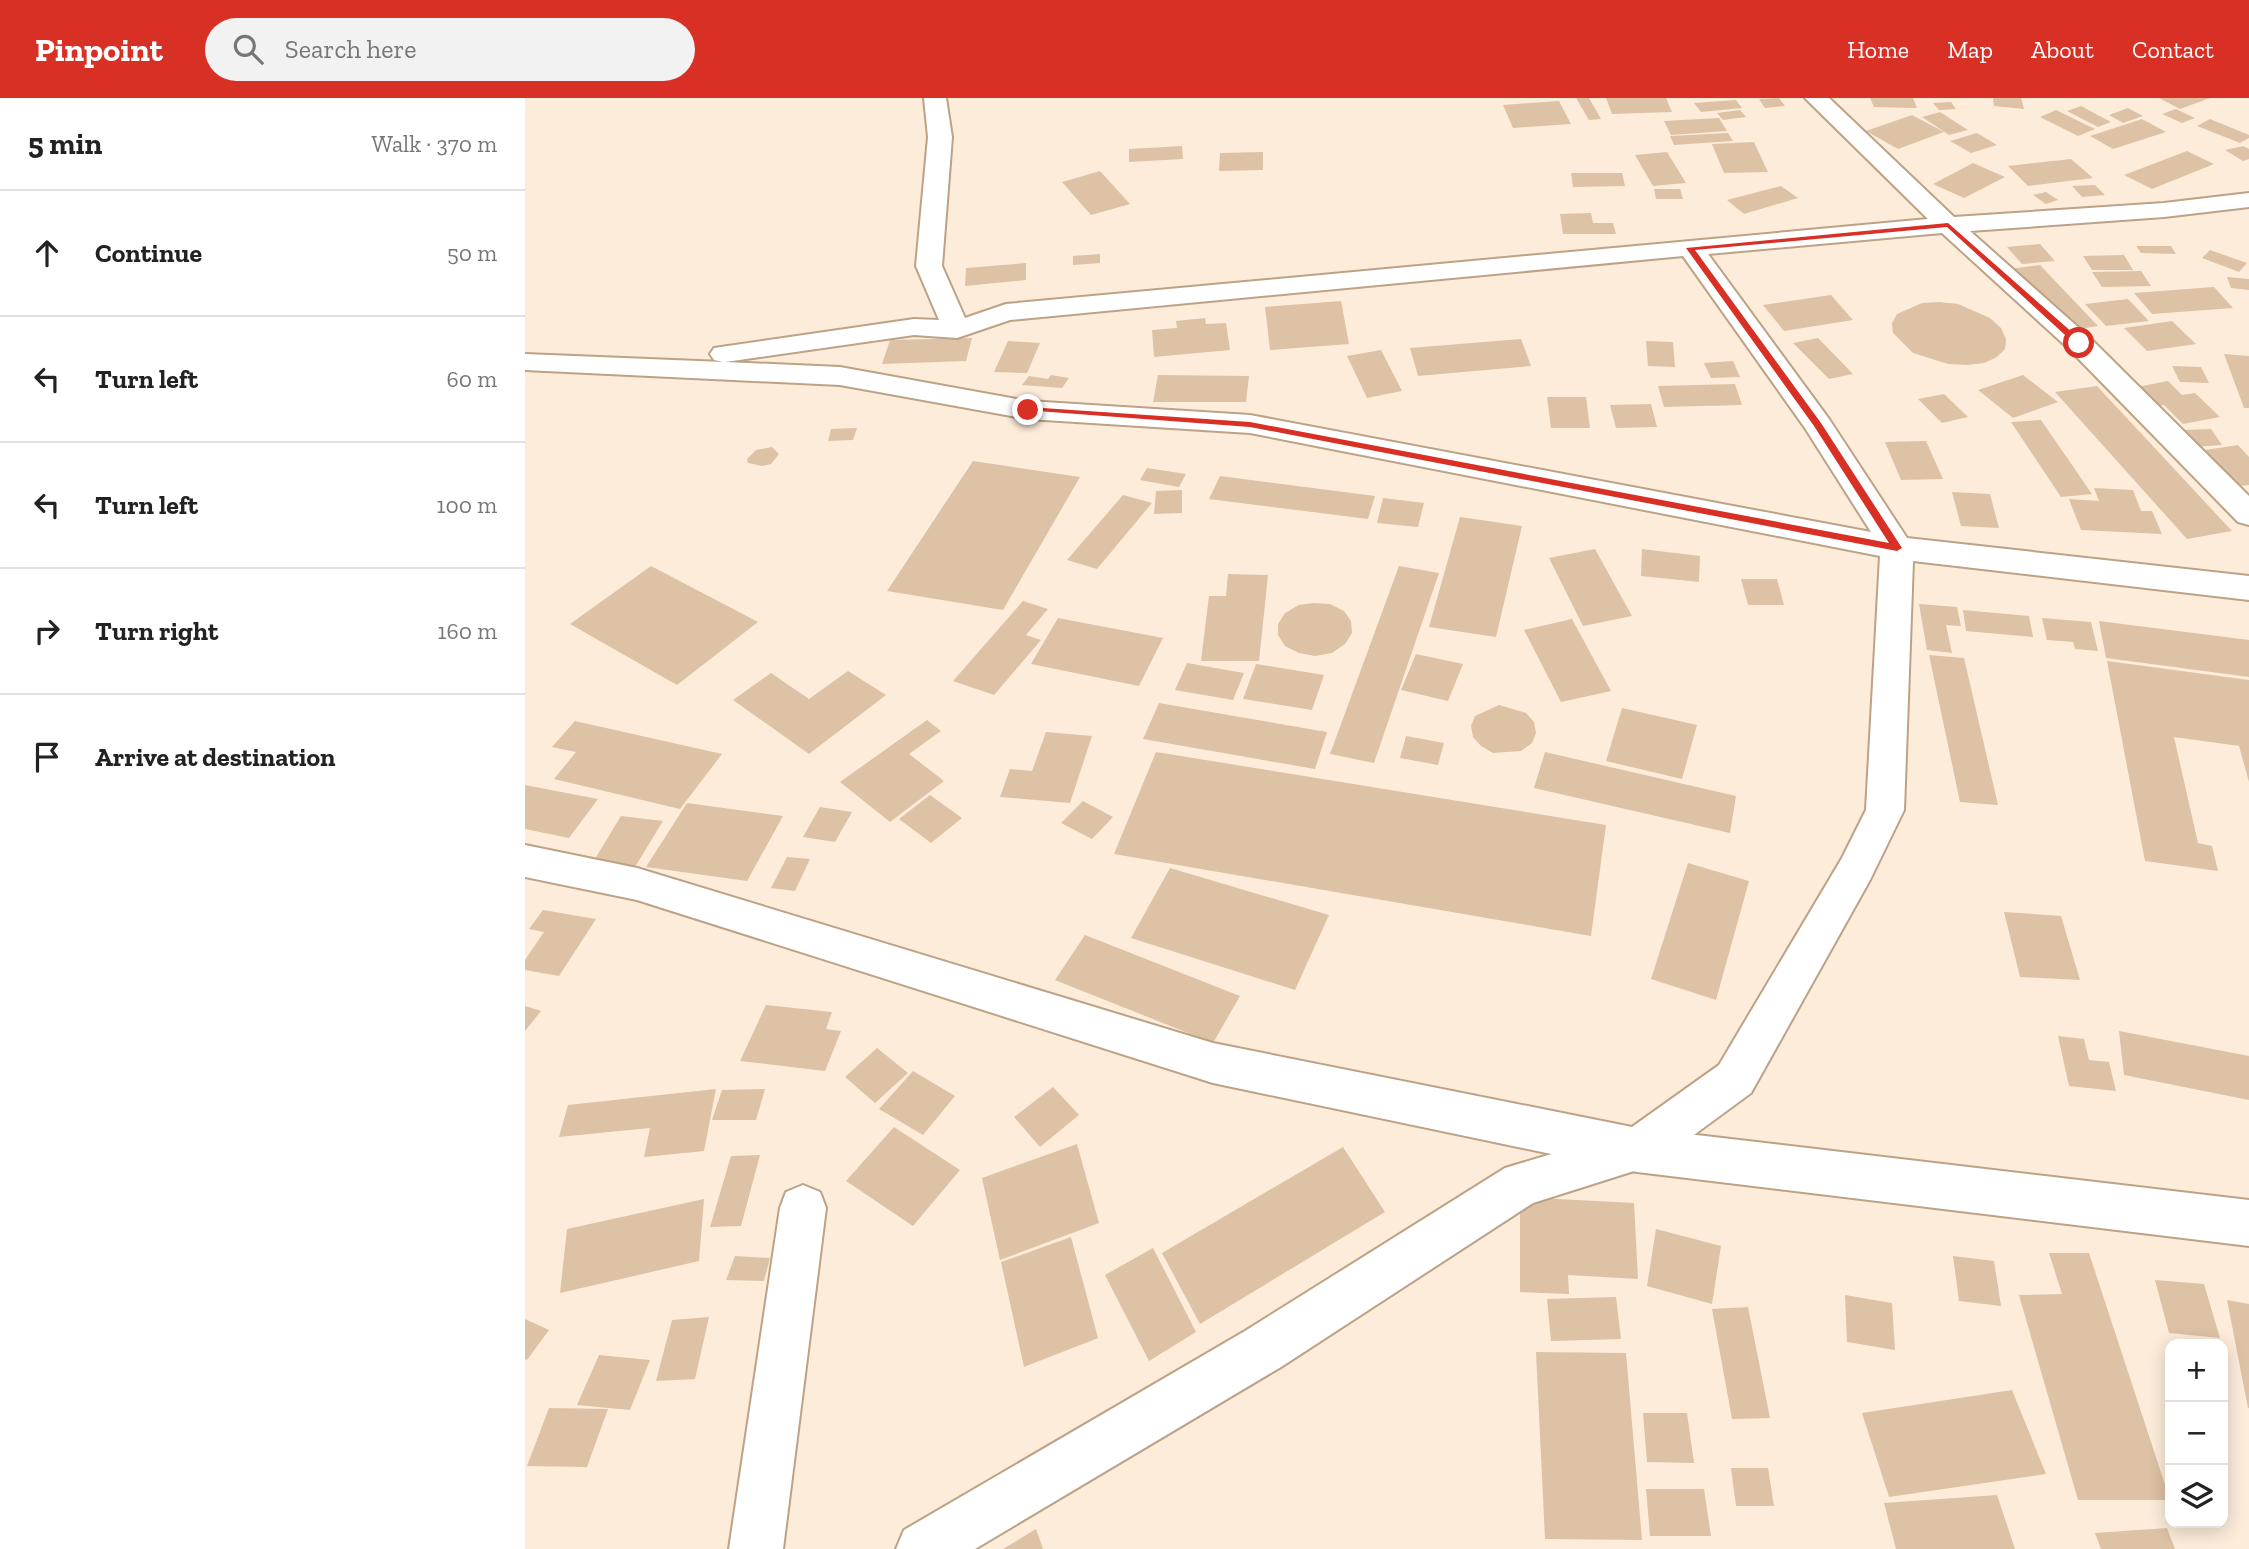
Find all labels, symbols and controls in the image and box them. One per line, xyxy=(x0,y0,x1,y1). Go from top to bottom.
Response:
search box xyxy=(205,18,695,81)
text: Pinpoint xyxy=(35,30,163,69)
icon: search xyxy=(229,30,267,68)
text: Search here xyxy=(285,33,417,65)
text: Home xyxy=(1847,35,1909,64)
text: Map xyxy=(1947,35,1993,64)
text: About xyxy=(2031,35,2094,64)
text: Contact xyxy=(2132,35,2214,64)
text: 5 min xyxy=(28,126,102,162)
text: Walk · 370 m xyxy=(371,130,497,158)
icon: ahead xyxy=(28,234,66,272)
text: Continue xyxy=(95,237,202,269)
text: 50 m xyxy=(447,239,497,267)
route start xyxy=(2063,327,2094,358)
icon: left xyxy=(28,360,66,398)
text: Turn left xyxy=(95,363,198,395)
text: 60 m xyxy=(446,365,497,393)
route end xyxy=(1012,394,1043,425)
icon: left xyxy=(28,486,66,524)
text: Turn left xyxy=(95,489,198,521)
text: 100 m xyxy=(437,491,497,519)
icon: right xyxy=(28,612,66,650)
text: Turn right xyxy=(95,615,218,647)
text: 160 m xyxy=(438,617,497,645)
icon: arrive xyxy=(28,738,66,776)
text: Arrive at destination xyxy=(95,741,335,773)
map controls xyxy=(2165,1339,2228,1528)
button: + xyxy=(2165,1339,2228,1402)
button: − xyxy=(2165,1402,2228,1465)
button: layers xyxy=(2165,1465,2228,1528)

